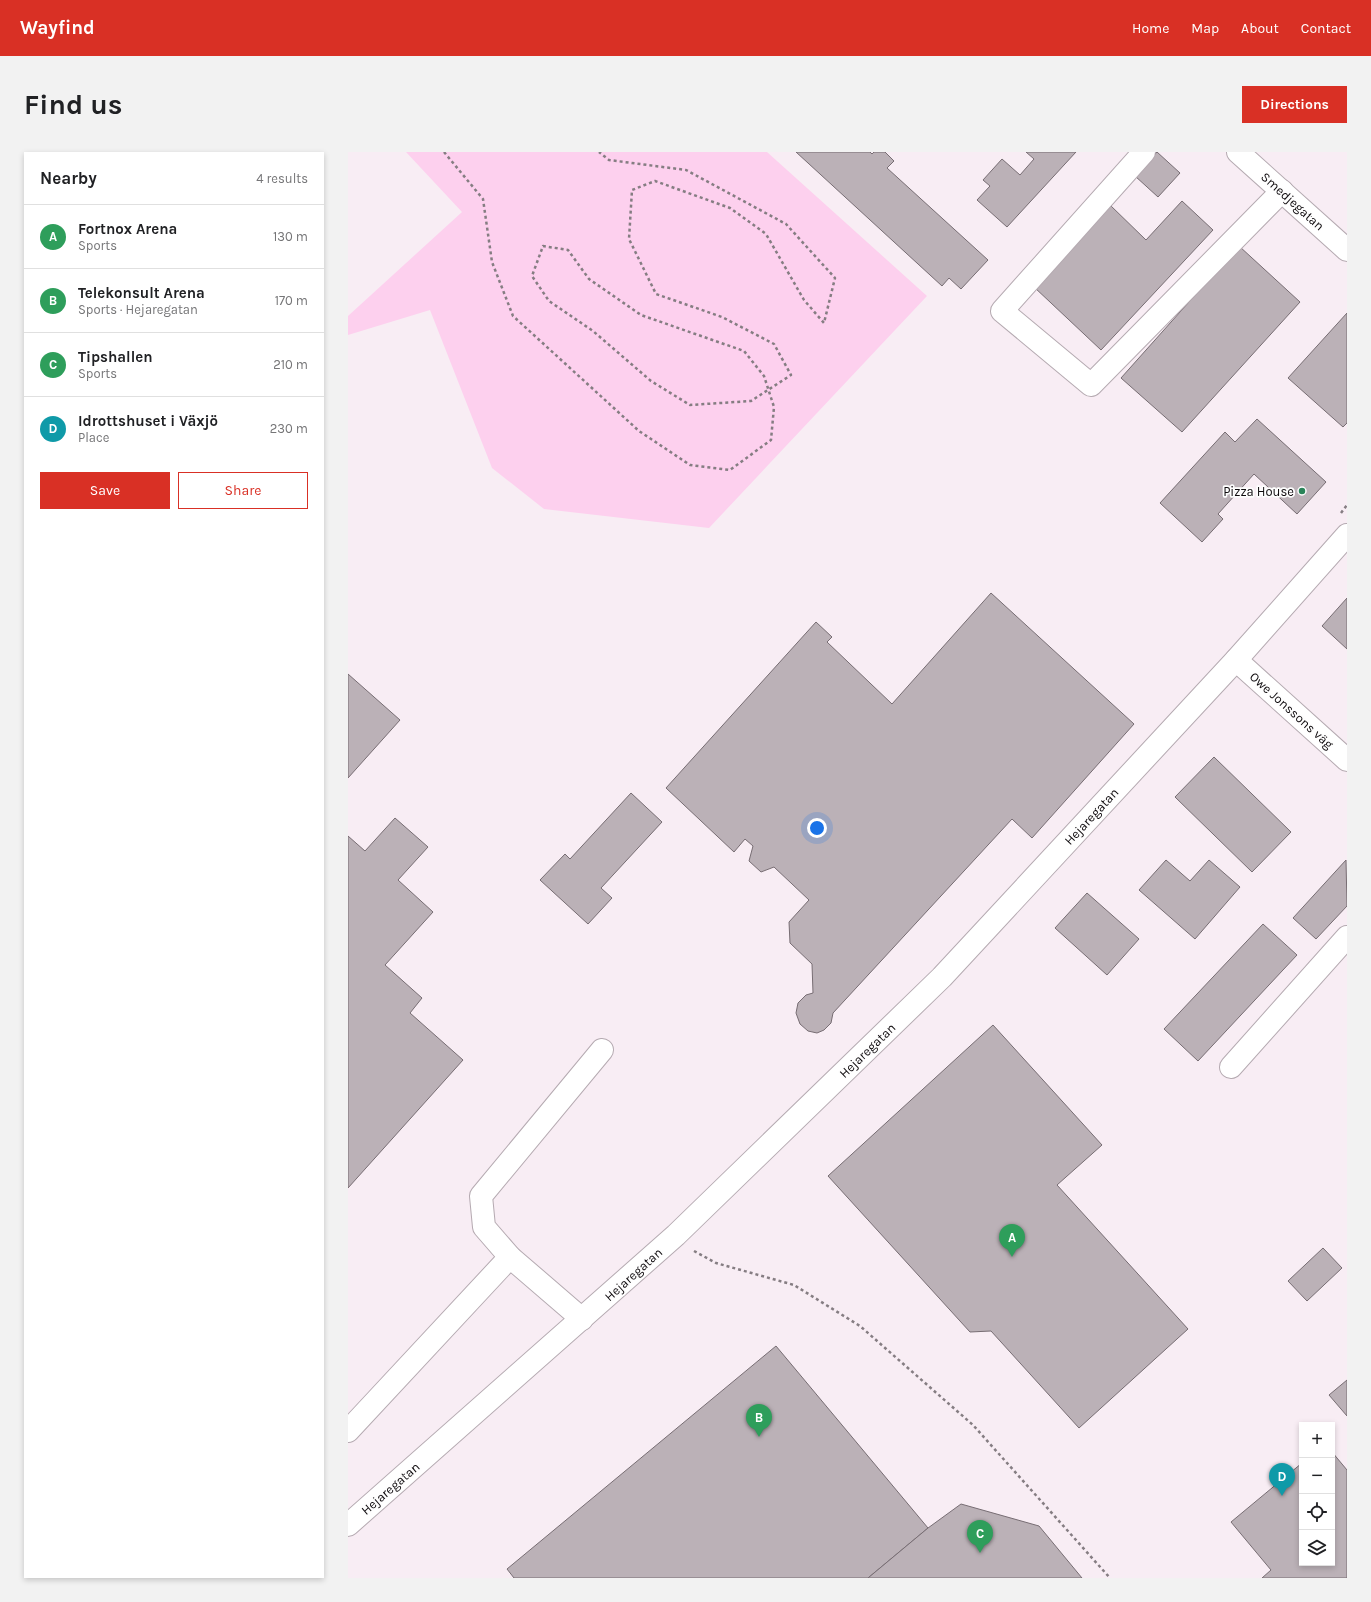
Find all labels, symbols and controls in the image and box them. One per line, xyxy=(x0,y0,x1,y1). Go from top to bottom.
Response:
text: Wayfind xyxy=(20,17,95,39)
text: Home xyxy=(1132,20,1169,37)
text: Map xyxy=(1191,20,1219,37)
text: About xyxy=(1241,20,1279,37)
text: Contact xyxy=(1301,20,1351,37)
button: Directions xyxy=(1242,86,1347,123)
text: Find us xyxy=(24,88,123,121)
text: Nearby xyxy=(40,168,97,188)
street label: Smedjegatan xyxy=(1258,169,1327,234)
text: 4 results xyxy=(256,171,308,186)
text: Fortnox Arena xyxy=(78,220,177,238)
text: A xyxy=(49,229,57,244)
text: 130 m xyxy=(273,229,308,244)
text: Sports xyxy=(78,238,117,253)
text: Telekonsult Arena xyxy=(78,284,205,302)
text: B xyxy=(49,293,57,308)
text: 170 m xyxy=(275,293,308,308)
text: Sports · Hejaregatan xyxy=(78,302,198,317)
text: Tipshallen xyxy=(78,348,153,366)
text: C xyxy=(49,357,57,372)
text: 210 m xyxy=(273,357,308,372)
text: Sports xyxy=(78,366,117,381)
text: Idrottshuset i Växjö xyxy=(78,412,218,430)
text: D xyxy=(49,421,57,436)
text: 230 m xyxy=(270,421,308,436)
text: Place xyxy=(78,430,109,445)
button: Save xyxy=(40,472,170,509)
button: Share xyxy=(178,472,308,509)
place label: Pizza House xyxy=(1223,484,1294,499)
marker: Pizza House xyxy=(1297,486,1307,496)
street label: Owe Jonssons väg xyxy=(1247,669,1337,752)
street label: Hejaregatan xyxy=(1061,785,1122,848)
your location xyxy=(807,818,827,838)
street label: Hejaregatan xyxy=(836,1020,899,1081)
pin: A xyxy=(999,1224,1025,1257)
street label: Hejaregatan xyxy=(601,1245,665,1304)
pin: B xyxy=(746,1404,772,1437)
map controls xyxy=(1299,1422,1335,1566)
button: + xyxy=(1299,1422,1335,1458)
button: − xyxy=(1299,1458,1335,1494)
street label: Hejaregatan xyxy=(358,1459,423,1518)
pin: D xyxy=(1269,1463,1295,1496)
button: locate xyxy=(1299,1494,1335,1530)
pin: C xyxy=(967,1520,993,1553)
button: layers xyxy=(1299,1530,1335,1566)

